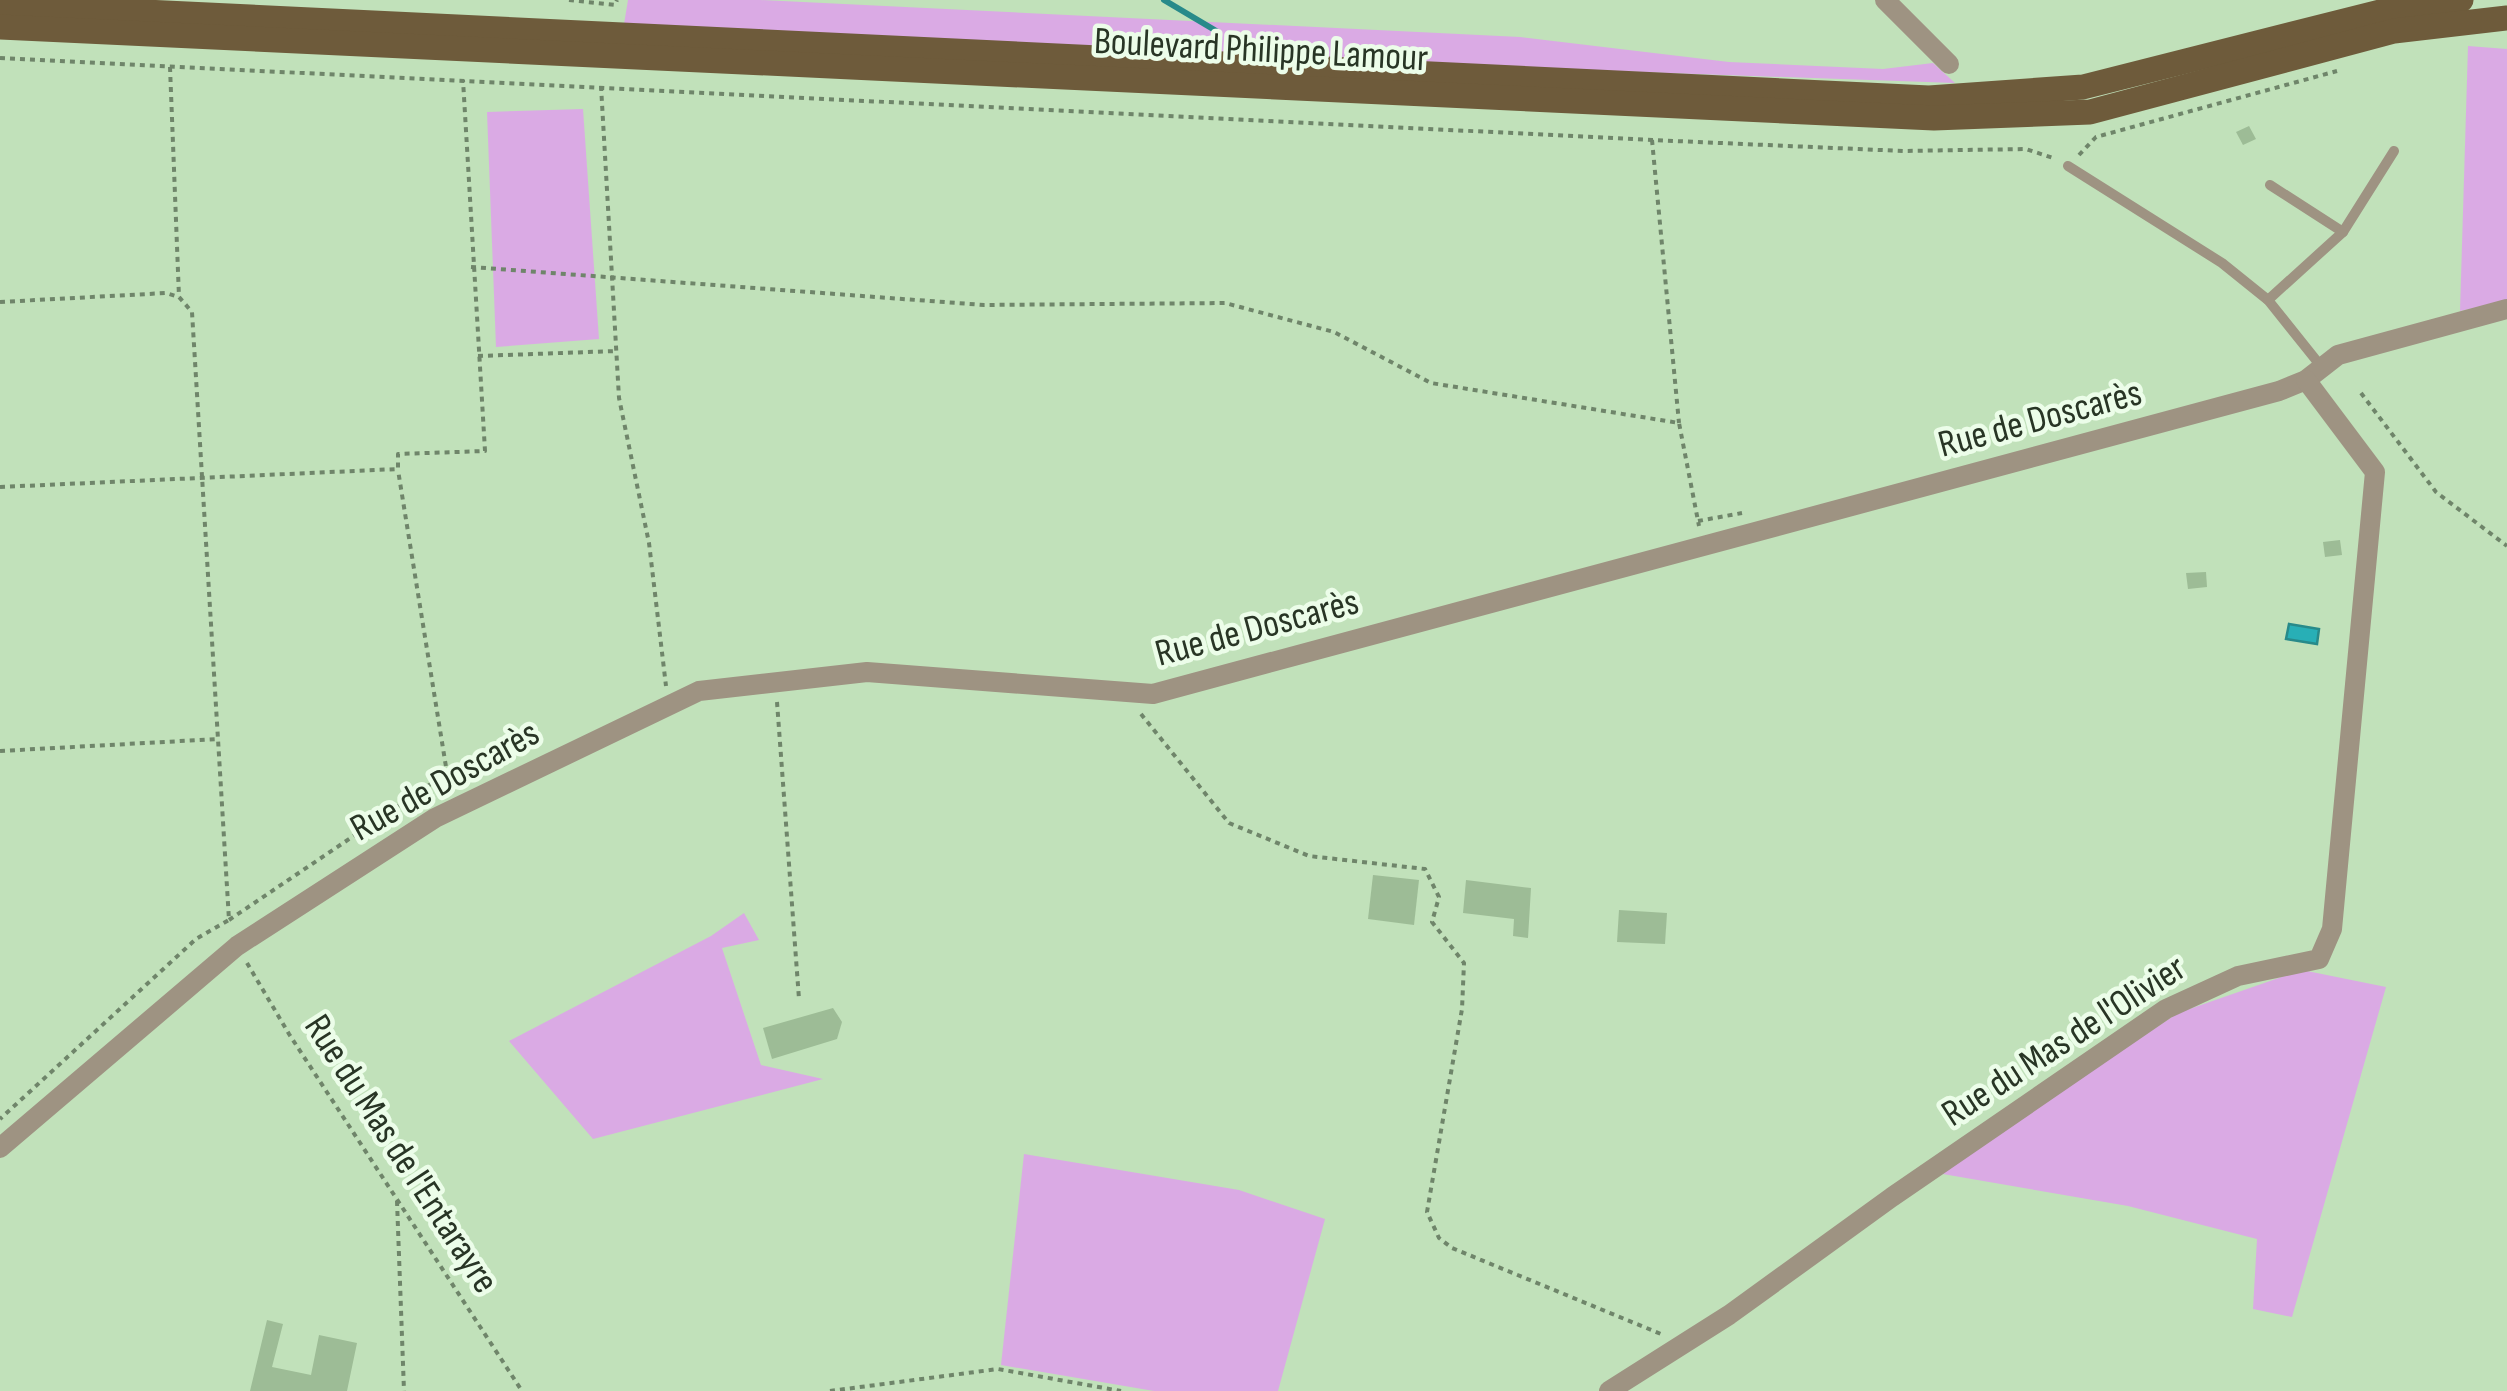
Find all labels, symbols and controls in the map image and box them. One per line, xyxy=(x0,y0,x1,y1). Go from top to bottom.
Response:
street label: Boulevard Philippe Lamour xyxy=(1093,19,1429,81)
street label: Rue de Doscarès xyxy=(1933,370,2147,468)
street label: Rue de Doscarès xyxy=(1150,579,1364,677)
street label: Rue de Doscarès xyxy=(343,711,547,851)
street label: Rue du Mas de l'Olivier xyxy=(1934,945,2194,1136)
street label: Rue du Mas de l'Entarayre xyxy=(294,1006,508,1302)

